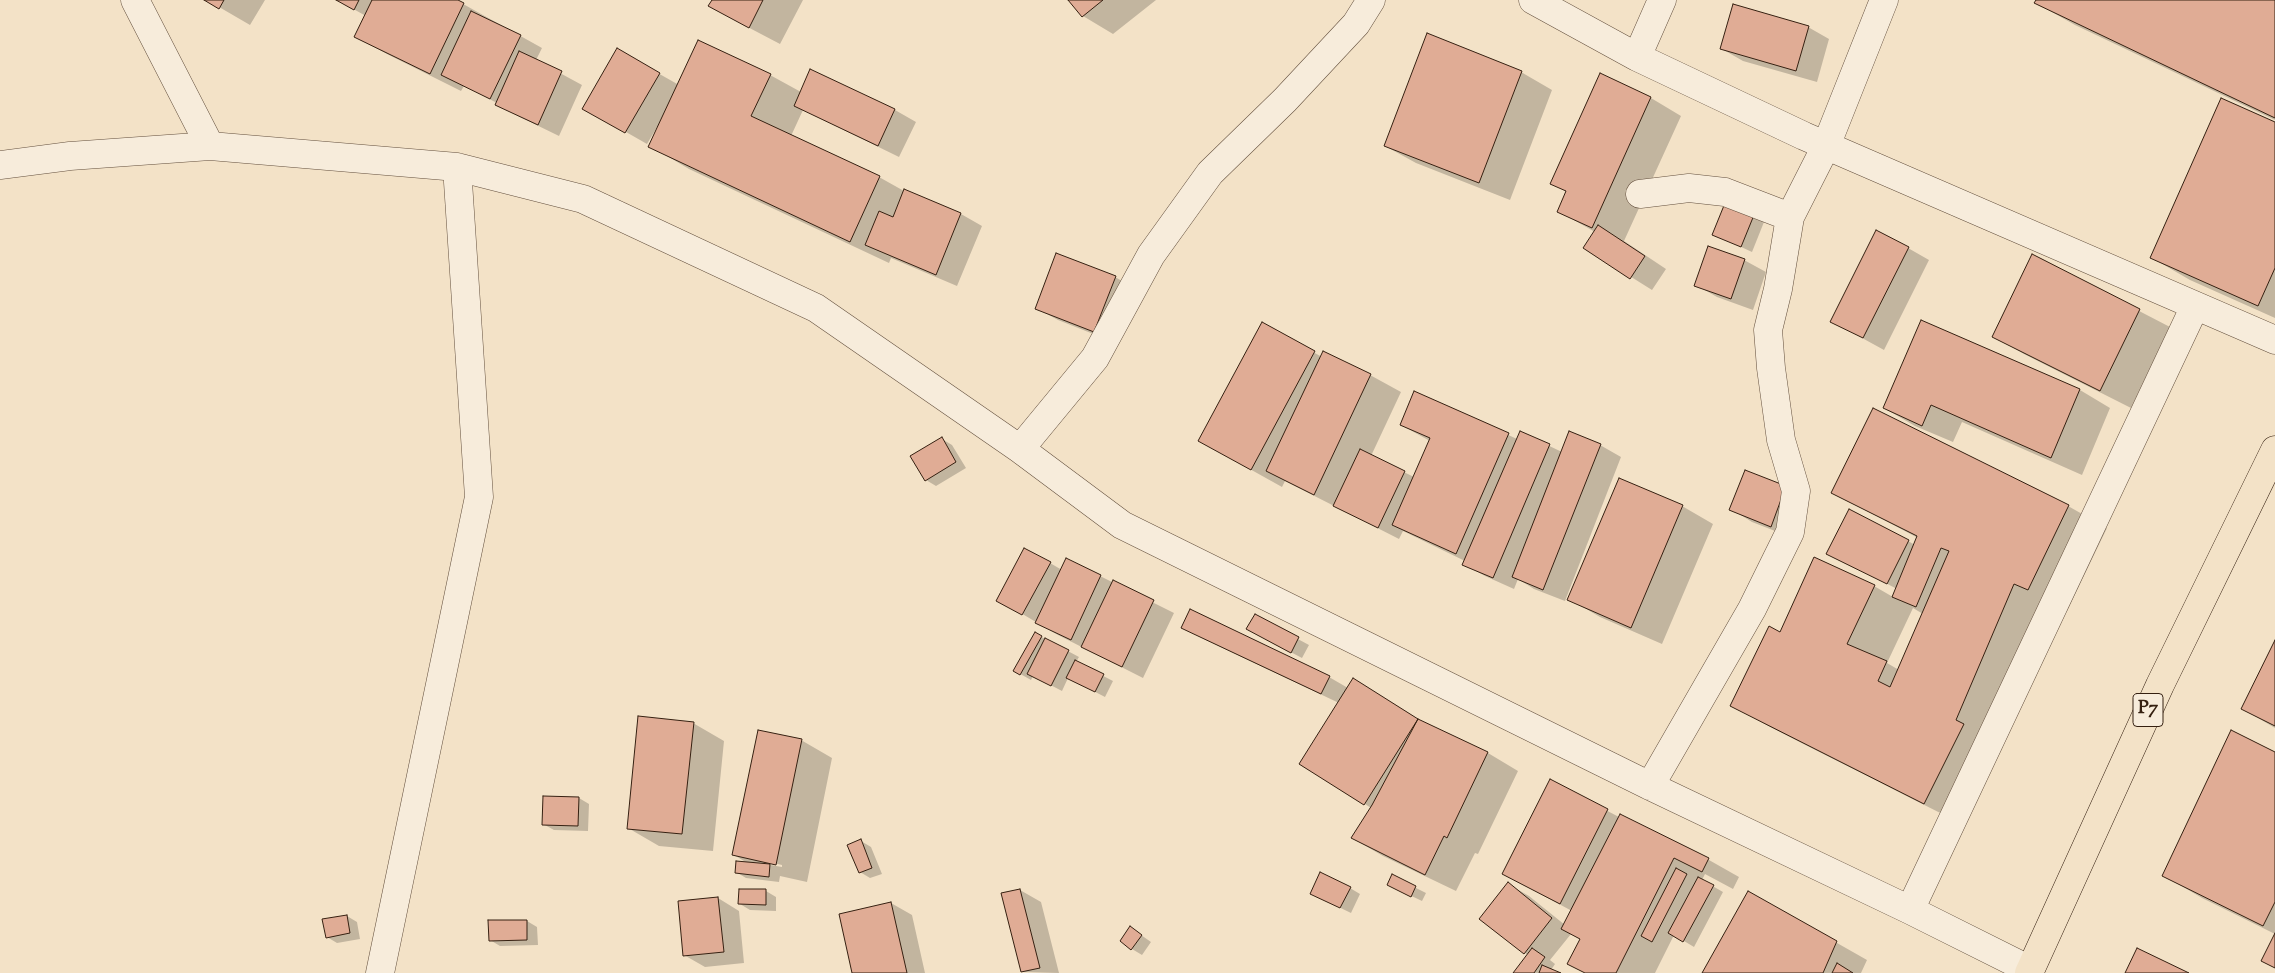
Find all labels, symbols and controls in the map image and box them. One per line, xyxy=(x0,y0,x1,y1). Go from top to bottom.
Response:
road number: P7 xyxy=(2133,694,2163,726)

